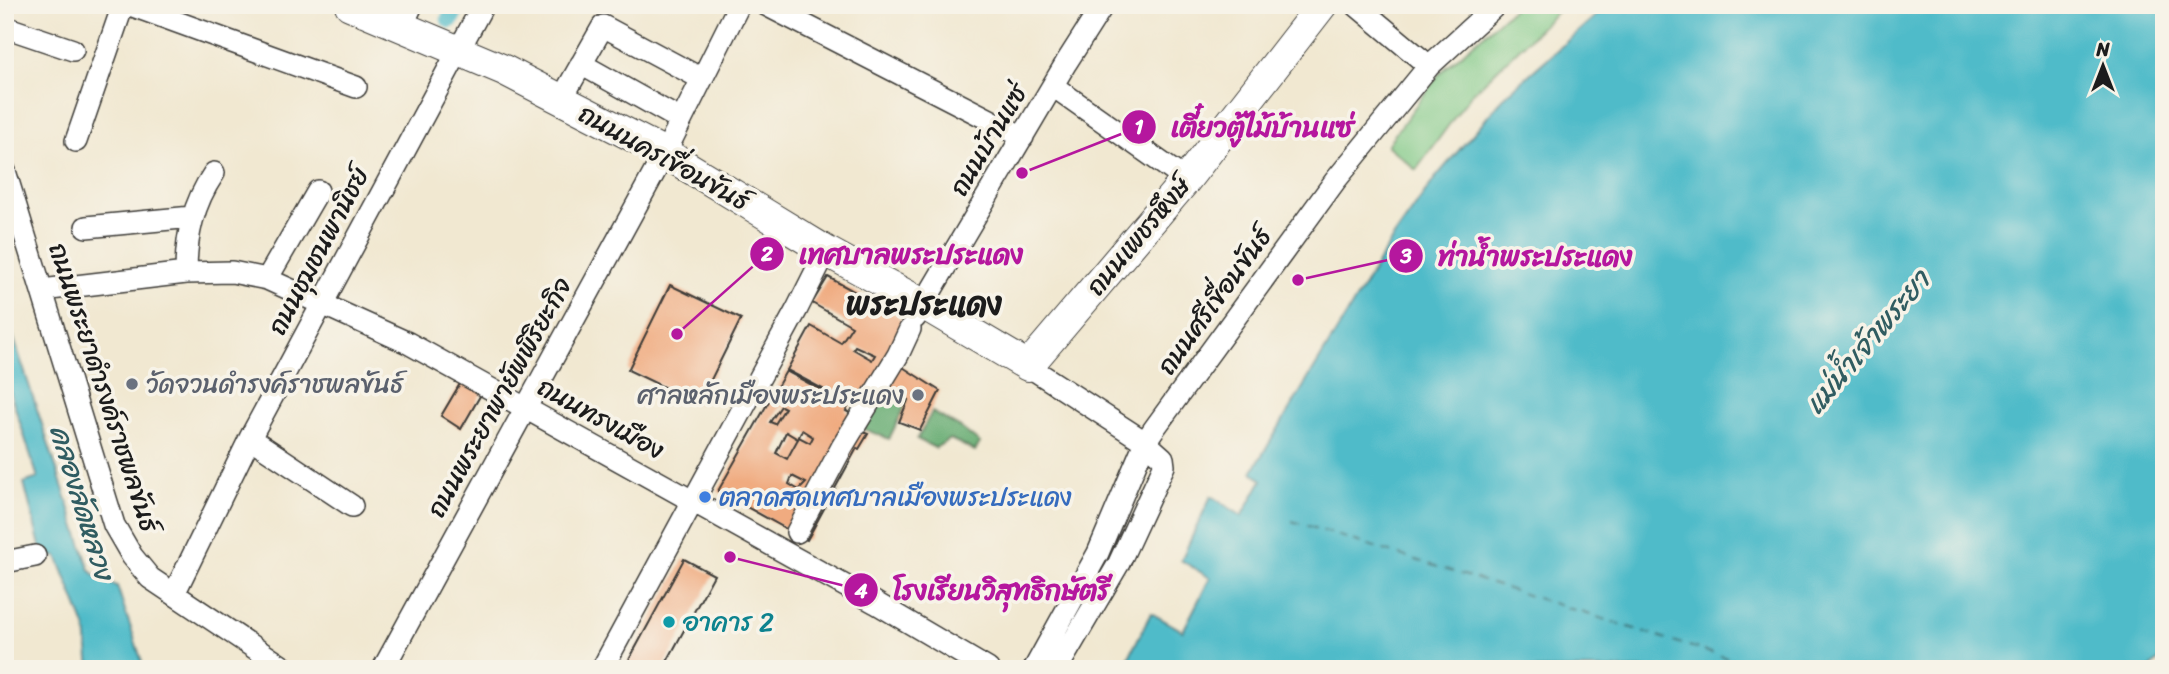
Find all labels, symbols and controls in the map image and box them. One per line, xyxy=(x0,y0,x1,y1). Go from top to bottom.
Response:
north arrow xyxy=(2068,32,2138,102)
text: N xyxy=(2095,33,2110,66)
street label: ถนนบ้านแซ่ xyxy=(936,72,1041,205)
street label: ถนนนครเขื่อนขันธ์ xyxy=(570,90,763,226)
callout: เตี๋ยวตู้ไม้บ้านแซ่ xyxy=(1121,102,1367,151)
text: เตี๋ยวตู้ไม้บ้านแซ่ xyxy=(1171,103,1357,152)
text: 1 xyxy=(1134,108,1144,146)
street label: ถนนชุมชนพานิชย์ xyxy=(254,154,384,343)
street label: ถนนเพชรหึงษ์ xyxy=(1074,162,1206,306)
street label: ถนนศรีเขื่อนขันธ์ xyxy=(1143,212,1287,385)
callout: เทศบาลพระประแดง xyxy=(750,229,1037,278)
text: เทศบาลพระประแดง xyxy=(799,230,1023,279)
callout: ท่าน้ำพระประแดง xyxy=(1389,231,1646,280)
text: ท่าน้ำพระประแดง xyxy=(1438,232,1632,281)
text: 2 xyxy=(760,235,773,273)
street label: ถนนพระยาดำรงค์ราชพลขันธ์ xyxy=(35,236,174,542)
text: 3 xyxy=(1399,237,1412,275)
water label: แม่น้ำเจ้าพระยา xyxy=(1791,257,1944,426)
street label: ถนนพระยาพายัพพิริยะกิจ xyxy=(413,268,585,526)
district label: พระประแดง xyxy=(846,275,1003,333)
place label: วัดจวนดำรงค์ราชพลขันธ์ xyxy=(146,361,408,407)
street label: ถนนทรงเมือง xyxy=(529,364,673,472)
place label: ศาลหลักเมืองพระประแดง xyxy=(636,372,904,418)
marker: วัดจวนดำรงค์ราชพลขันธ์ xyxy=(124,376,140,392)
marker: ศาลหลักเมืองพระประแดง xyxy=(910,387,926,403)
water label: คลองลัดหลวง xyxy=(35,419,130,589)
place label: ตลาดสดเทศบาลเมืองพระประแดง xyxy=(719,474,1072,520)
marker: ตลาดสดเทศบาลเมืองพระประแดง xyxy=(697,489,713,505)
callout: โรงเรียนวิสุทธิกษัตรี xyxy=(843,566,1124,615)
text: โรงเรียนวิสุทธิกษัตรี xyxy=(892,566,1114,615)
text: 4 xyxy=(853,572,868,610)
place label: อาคาร 2 xyxy=(682,599,774,645)
marker: อาคาร 2 xyxy=(661,614,677,630)

